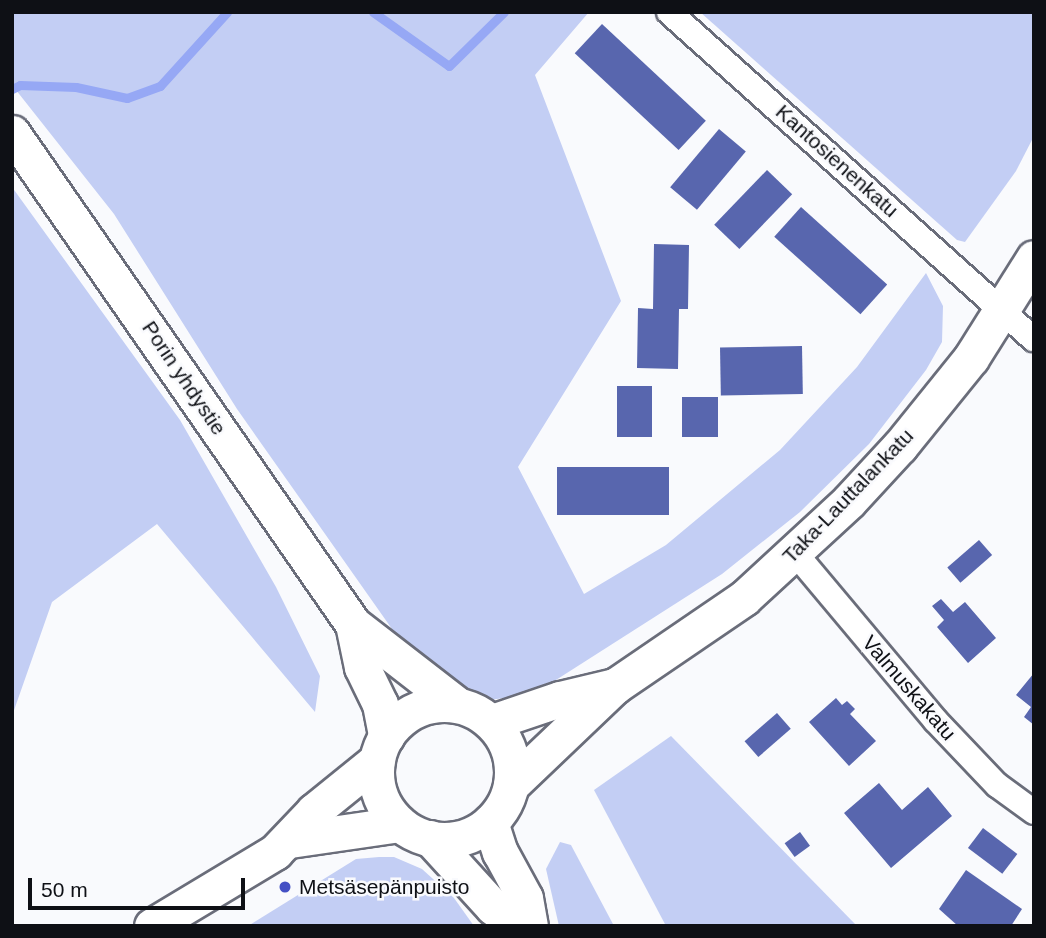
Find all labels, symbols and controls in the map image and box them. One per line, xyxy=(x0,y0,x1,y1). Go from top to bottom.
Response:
street label: Kantosienenkatu xyxy=(770,99,904,223)
street label: Porin yhdystie xyxy=(137,316,231,440)
street label: Taka-Lauttalankatu xyxy=(777,423,919,569)
street label: Valmuskakatu xyxy=(857,631,961,745)
scale bar xyxy=(32,864,248,908)
place label: Metsäsepänpuisto xyxy=(299,874,469,900)
text: 50 m xyxy=(41,878,88,901)
marker: Metsäsepänpuisto xyxy=(277,879,293,895)

